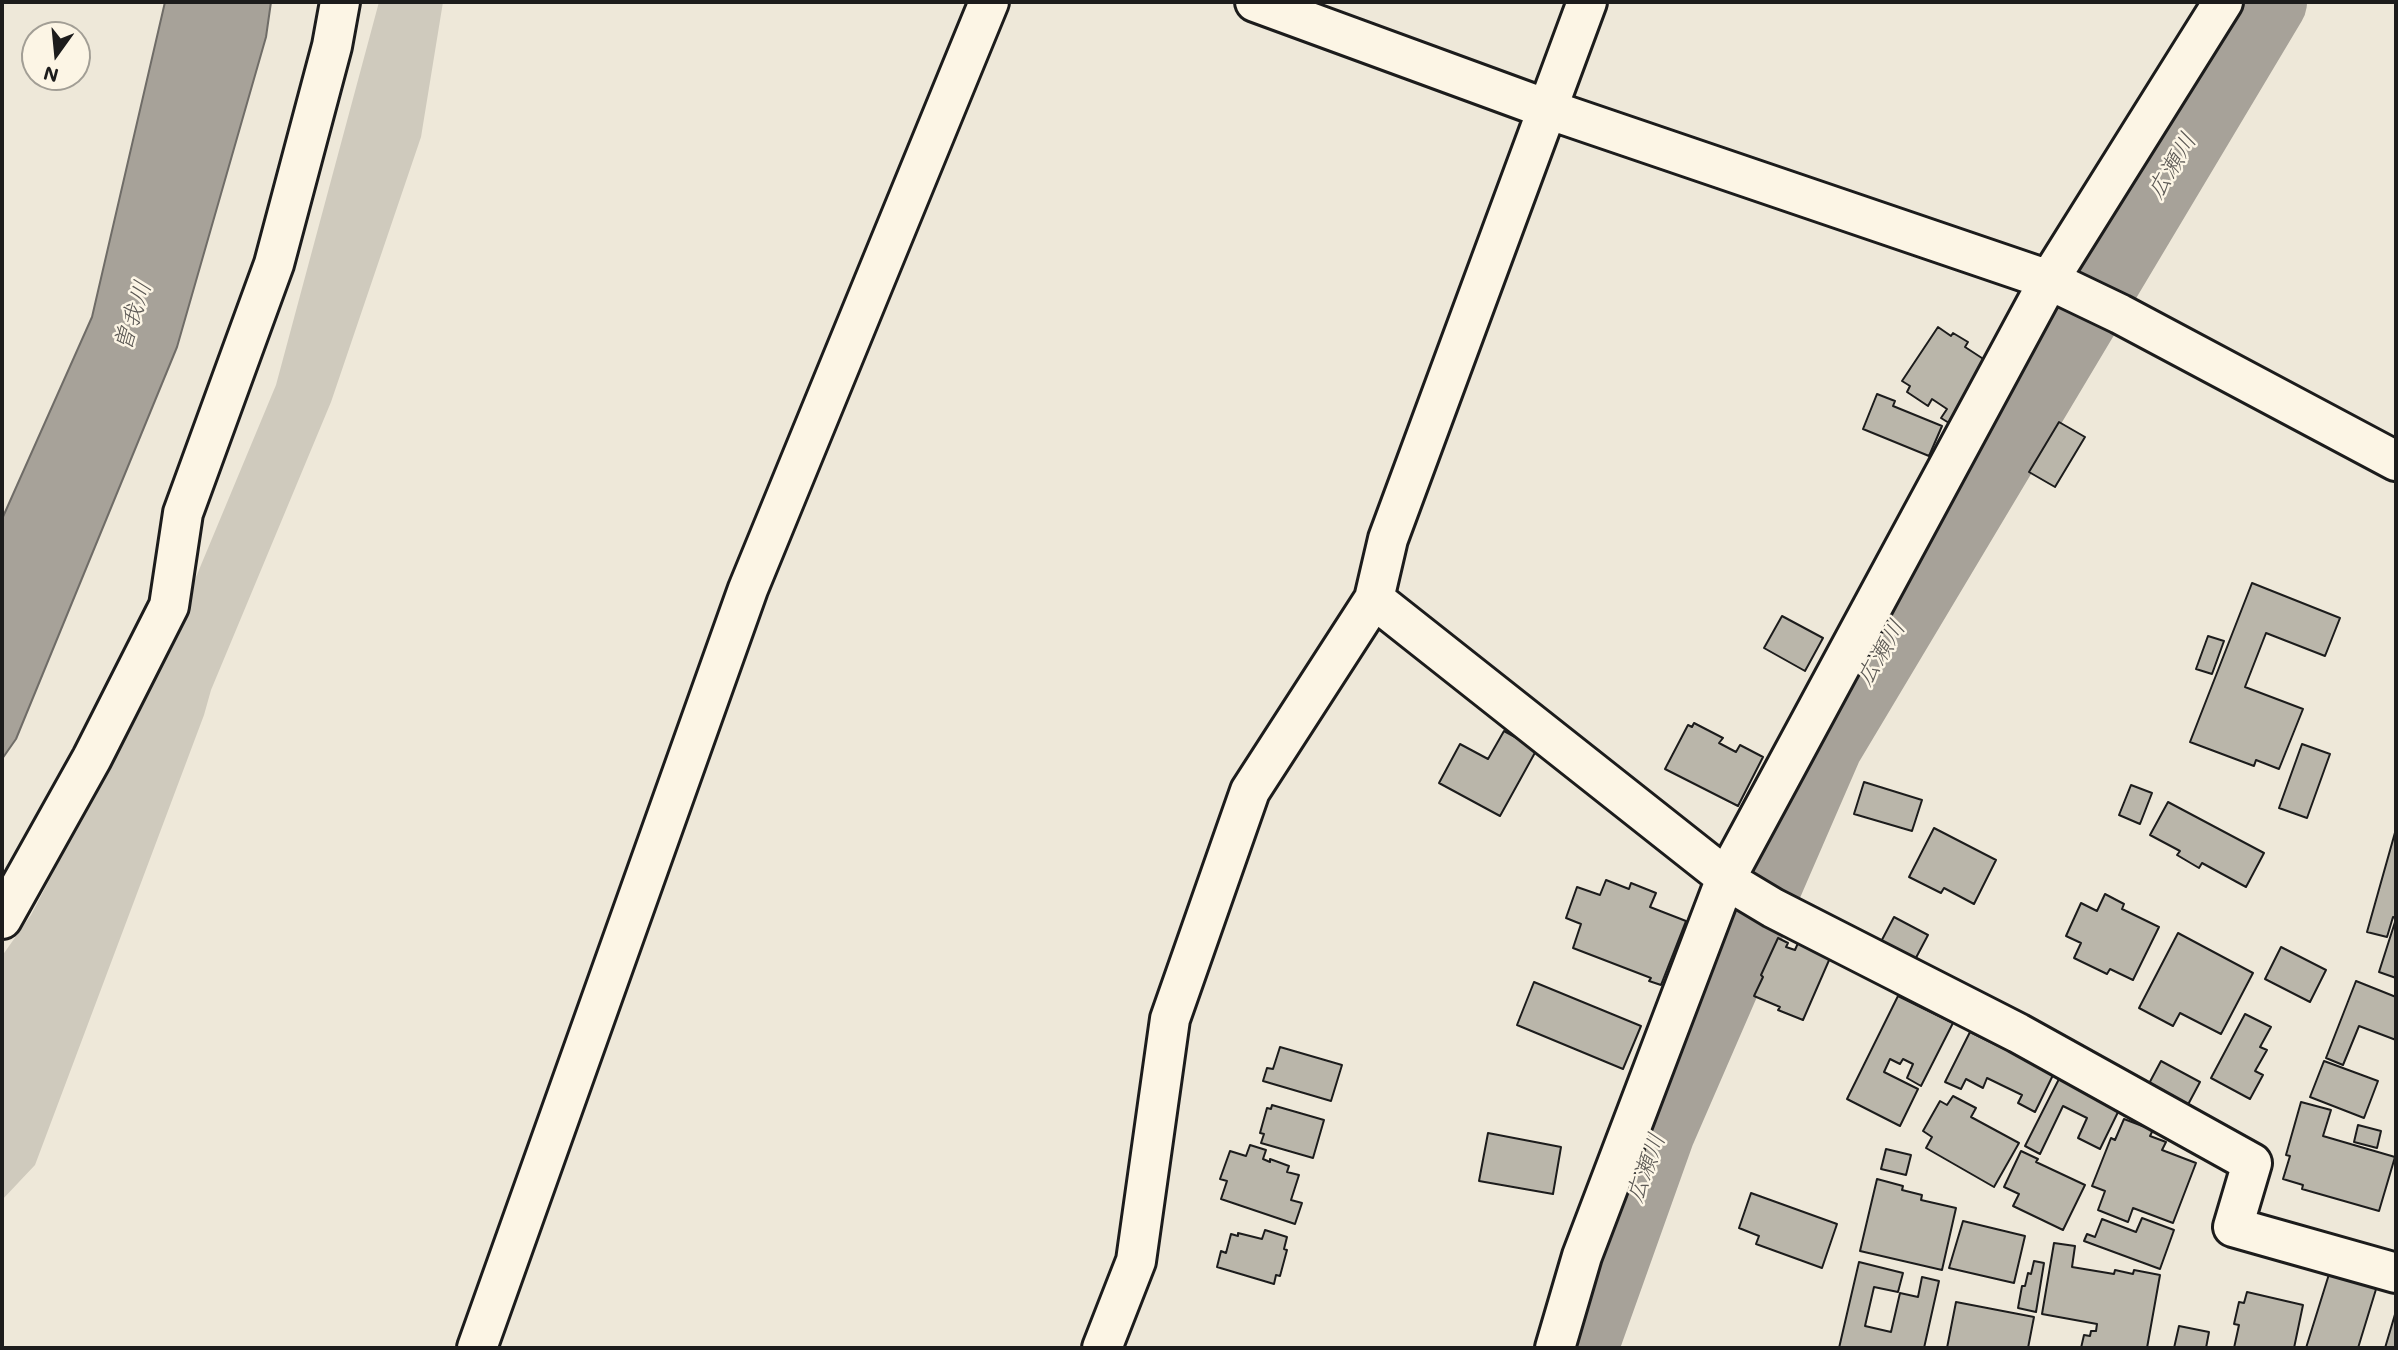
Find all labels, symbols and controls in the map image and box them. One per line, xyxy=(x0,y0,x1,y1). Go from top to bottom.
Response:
north arrow xyxy=(21,21,91,91)
text: N xyxy=(41,61,61,89)
water label: 広瀬川 xyxy=(2141,128,2203,204)
water label: 曽我川 xyxy=(108,277,158,355)
water label: 広瀬川 xyxy=(1850,615,1912,691)
water label: 広瀬川 xyxy=(1620,1129,1672,1207)

